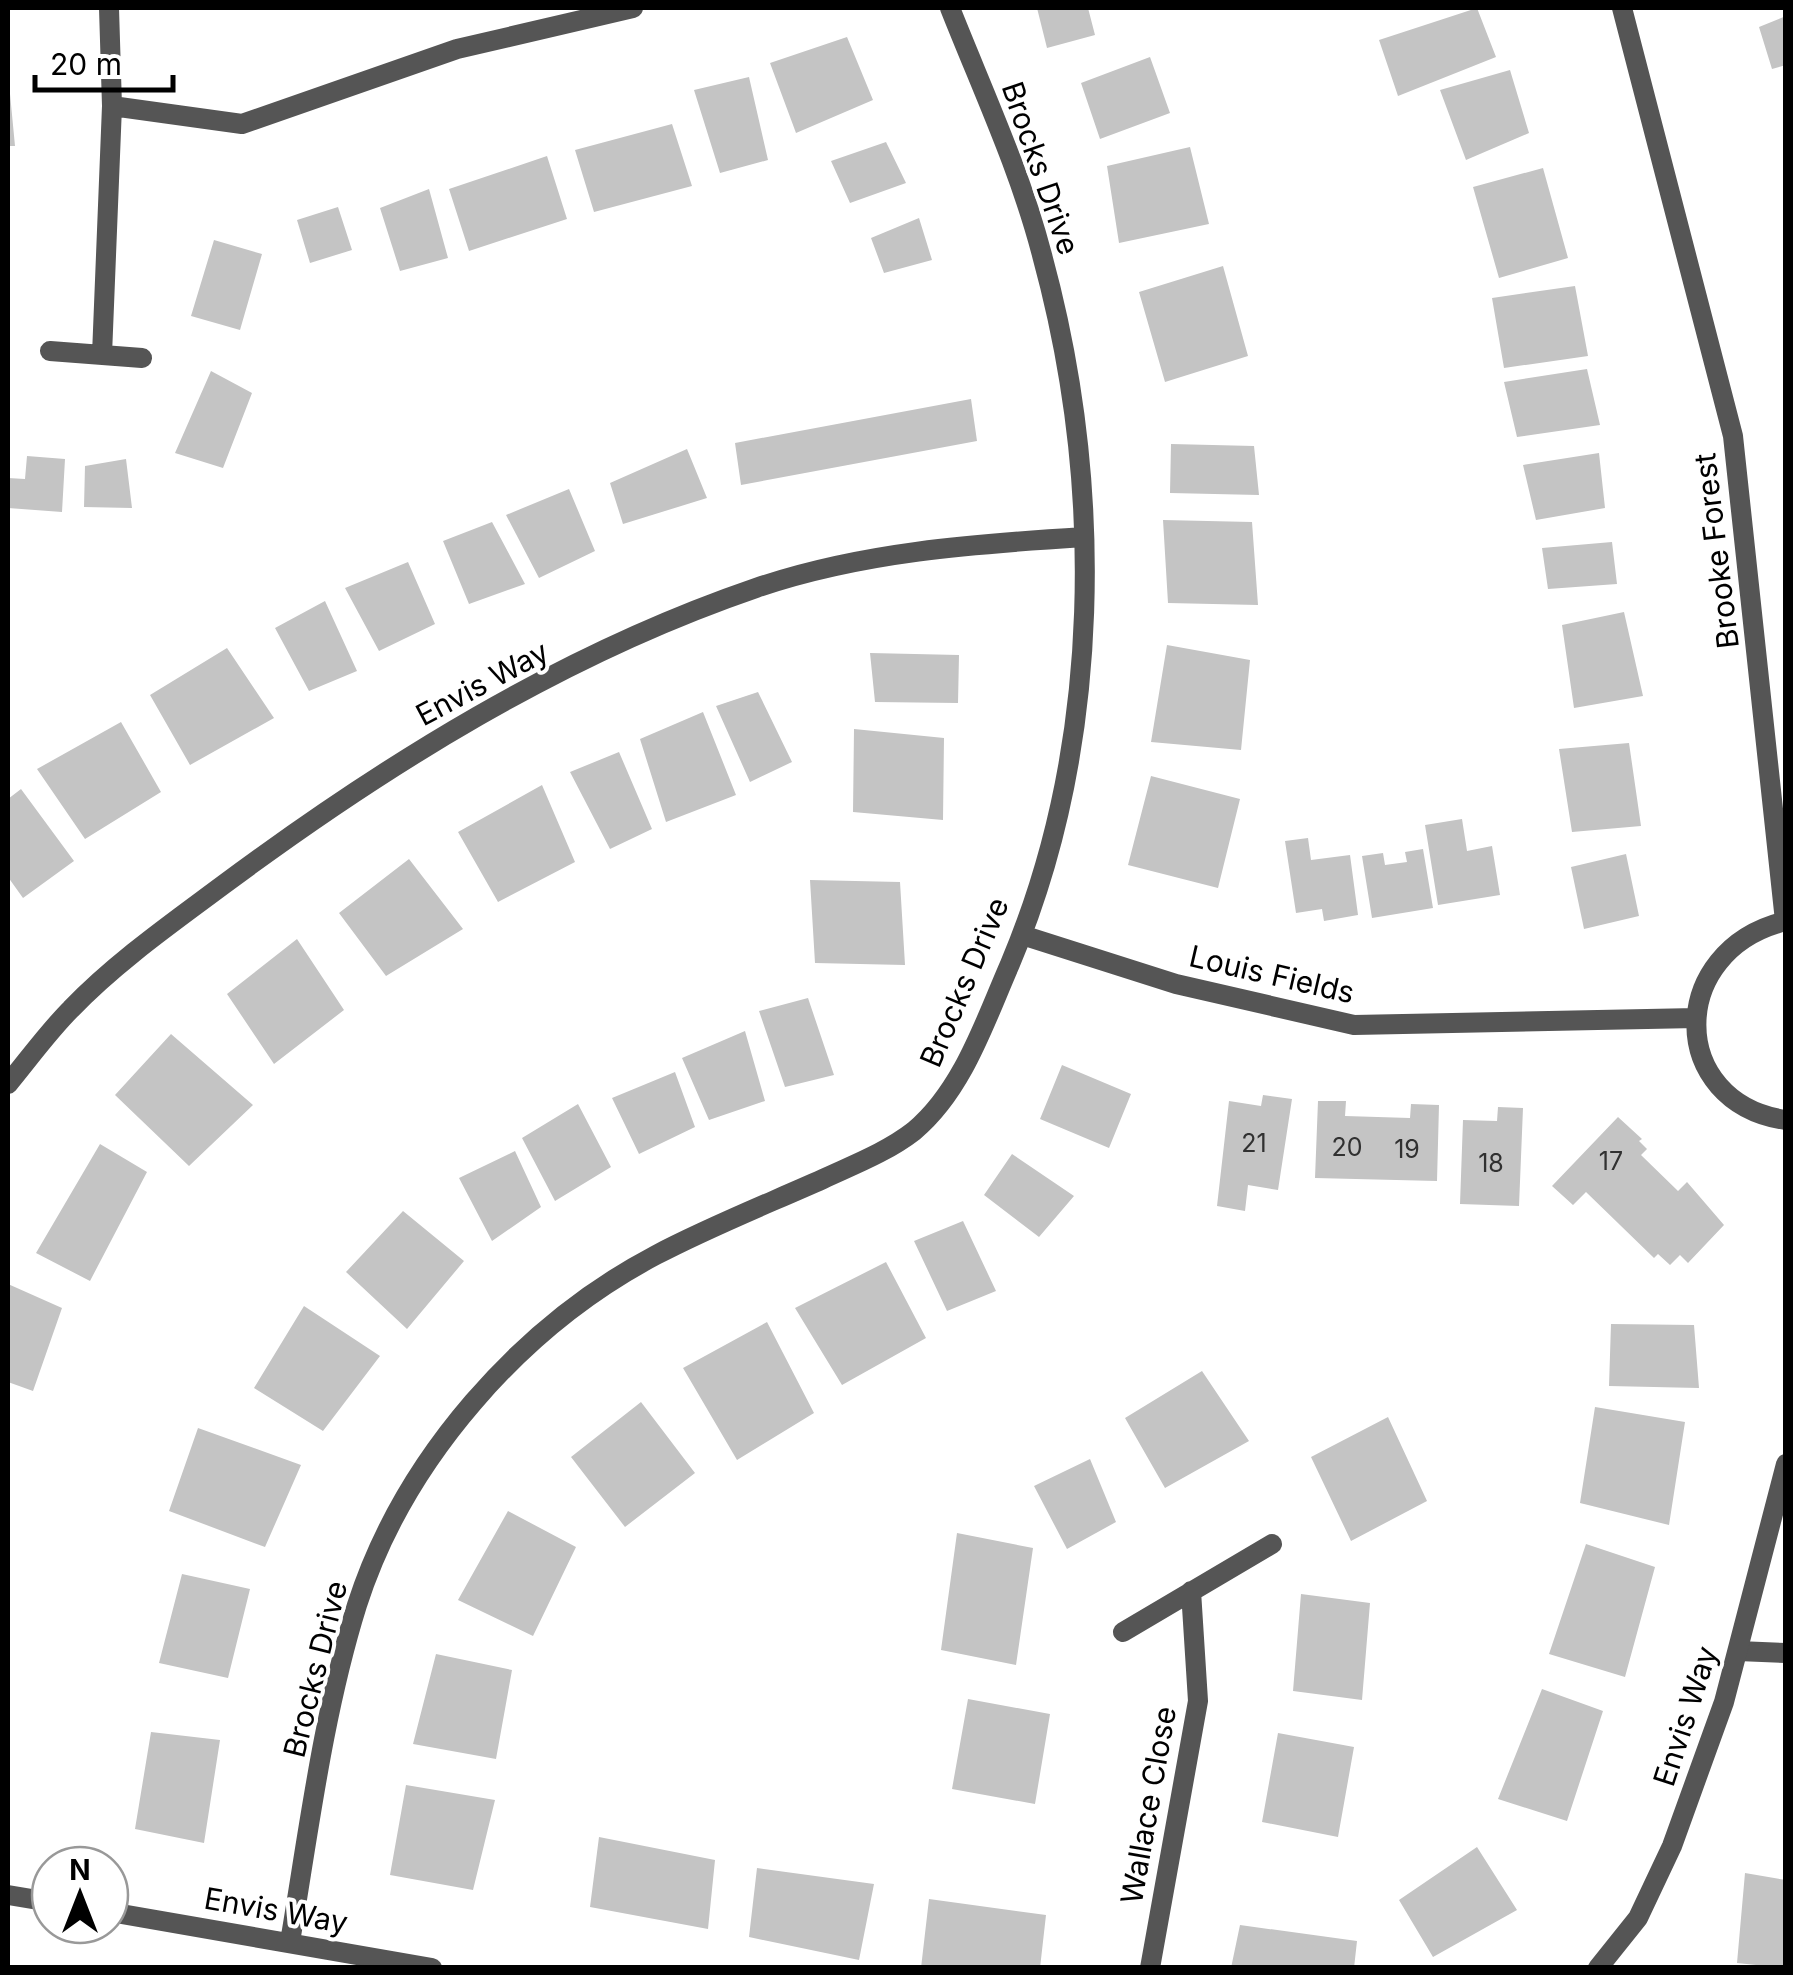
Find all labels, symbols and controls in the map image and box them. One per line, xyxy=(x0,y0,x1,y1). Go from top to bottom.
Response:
scale bar xyxy=(35,30,172,92)
text: 20 m xyxy=(50,46,122,82)
street label: Brocks Drive xyxy=(995,77,1087,259)
street label: Brooke Forest xyxy=(1686,451,1746,651)
street label: Envis Way xyxy=(410,633,555,733)
street label: Brocks Drive xyxy=(912,892,1016,1072)
street label: Louis Fields xyxy=(1186,938,1358,1010)
house number: 21 xyxy=(1241,1128,1267,1158)
house number: 20 xyxy=(1331,1132,1363,1162)
house number: 19 xyxy=(1394,1134,1420,1164)
house number: 17 xyxy=(1599,1146,1623,1176)
house number: 18 xyxy=(1478,1148,1504,1178)
street label: Brocks Drive xyxy=(276,1577,354,1761)
street label: Envis Way xyxy=(1645,1641,1725,1791)
street label: Wallace Close xyxy=(1113,1703,1183,1907)
north arrow xyxy=(30,1845,130,1945)
text: N xyxy=(69,1853,91,1887)
street label: Envis Way xyxy=(201,1880,351,1940)

